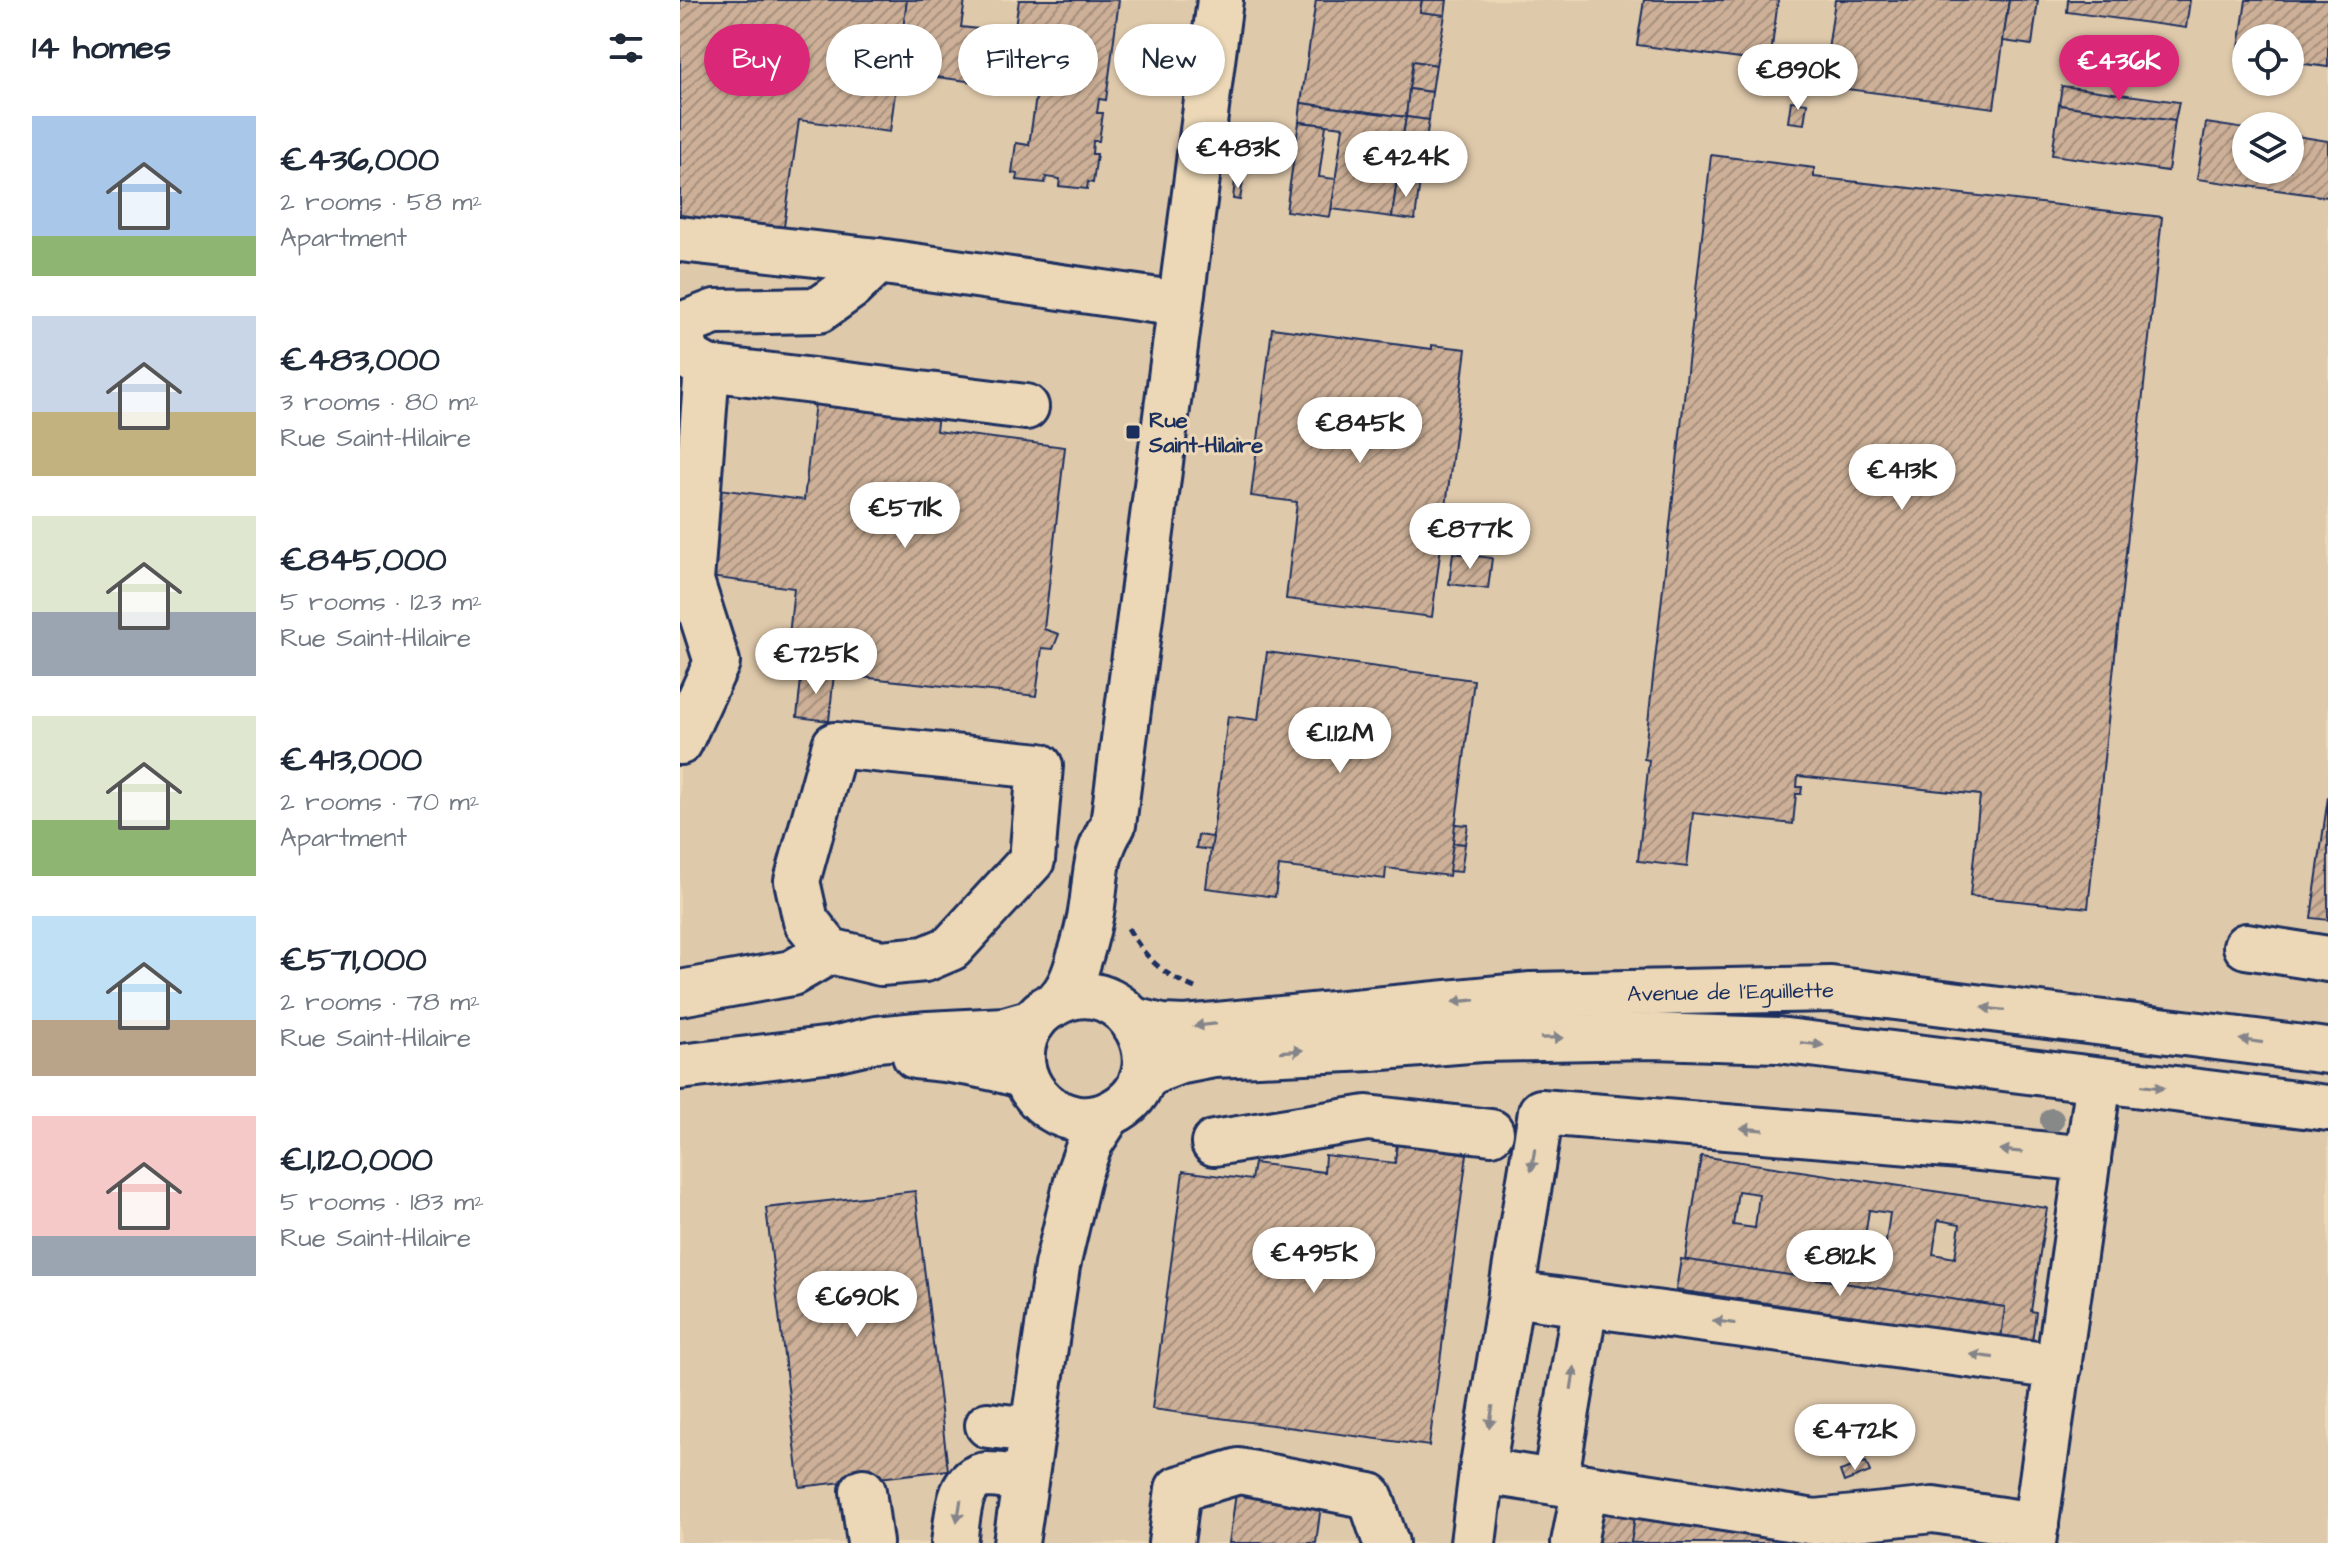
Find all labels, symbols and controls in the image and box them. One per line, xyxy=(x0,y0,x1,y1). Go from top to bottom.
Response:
text: 14 homes xyxy=(32,24,171,72)
chip: Buy xyxy=(704,24,810,96)
chip: Rent xyxy=(826,24,942,96)
chip: Filters xyxy=(958,24,1098,96)
chip: New xyxy=(1114,24,1225,96)
map controls xyxy=(2232,24,2304,184)
button: locate xyxy=(2232,24,2304,96)
icon: filters xyxy=(604,26,648,70)
pin: €436K xyxy=(2063,35,2175,103)
text: €436K xyxy=(2077,43,2161,79)
pin: €890K xyxy=(1742,44,1854,112)
text: €890K xyxy=(1756,52,1840,88)
button: layers xyxy=(2232,112,2304,184)
pin: €483K xyxy=(1182,122,1294,190)
text: €483K xyxy=(1196,130,1280,166)
pin: €424K xyxy=(1350,131,1462,199)
text: €436,000 xyxy=(280,136,439,184)
text: €424K xyxy=(1363,139,1449,175)
icon: home xyxy=(96,148,192,244)
text: 2 rooms · 58 m² xyxy=(280,184,482,220)
text: Apartment xyxy=(280,220,407,256)
text: €483,000 xyxy=(280,336,440,384)
icon: home xyxy=(96,348,192,444)
text: 3 rooms · 80 m² xyxy=(280,384,479,420)
pin: €845K xyxy=(1304,397,1416,465)
place label: Rue Saint-Hilaire xyxy=(1148,405,1263,461)
text: €845K xyxy=(1315,405,1405,441)
text: Rue Saint-Hilaire xyxy=(280,420,471,456)
marker: Rue Saint-Hilaire xyxy=(1124,423,1142,441)
pin: €413K xyxy=(1846,444,1958,512)
text: €413K xyxy=(1867,452,1937,488)
pin: €571K xyxy=(849,482,961,550)
text: €571K xyxy=(868,490,942,526)
pin: €877K xyxy=(1414,503,1526,571)
text: €877K xyxy=(1427,511,1513,547)
text: €845,000 xyxy=(280,536,447,584)
icon: home xyxy=(96,548,192,644)
text: 5 rooms · 123 m² xyxy=(280,584,482,620)
text: Rue Saint-Hilaire xyxy=(280,620,471,656)
pin: €725K xyxy=(760,628,872,696)
text: €725K xyxy=(773,636,859,672)
pin: €1.12M xyxy=(1275,707,1405,775)
text: €1.12M xyxy=(1306,715,1374,751)
text: €413,000 xyxy=(280,736,422,784)
icon: home xyxy=(96,748,192,844)
text: 2 rooms · 70 m² xyxy=(280,784,479,820)
text: Apartment xyxy=(280,820,407,856)
text: €571,000 xyxy=(280,936,427,984)
icon: home xyxy=(96,948,192,1044)
street label: Avenue de l'Eguillette xyxy=(1627,975,1834,1010)
text: 2 rooms · 78 m² xyxy=(280,984,480,1020)
one-way arrow xyxy=(1451,995,1476,1008)
one-way arrow xyxy=(1980,1002,2005,1015)
one-way arrow xyxy=(1192,1019,1217,1032)
text: Rue Saint-Hilaire xyxy=(280,1020,471,1056)
one-way arrow xyxy=(1540,1032,1565,1044)
one-way arrow xyxy=(2238,1034,2263,1047)
one-way arrow xyxy=(1800,1038,1825,1051)
one-way arrow xyxy=(1280,1045,1305,1058)
one-way arrow xyxy=(2141,1080,2166,1093)
one-way arrow xyxy=(1739,1122,1764,1135)
text: €1,120,000 xyxy=(280,1136,433,1184)
one-way arrow xyxy=(1998,1144,2023,1157)
icon: home xyxy=(96,1148,192,1244)
one-way arrow xyxy=(1526,1148,1539,1173)
text: 5 rooms · 183 m² xyxy=(280,1184,484,1220)
text: Rue Saint-Hilaire xyxy=(280,1220,471,1256)
pin: €495K xyxy=(1258,1227,1370,1295)
pin: €812K xyxy=(1784,1230,1896,1298)
text: €495K xyxy=(1270,1235,1358,1271)
text: €812K xyxy=(1804,1238,1876,1274)
pin: €690K xyxy=(801,1271,913,1339)
text: €690K xyxy=(815,1279,899,1315)
one-way arrow xyxy=(1711,1315,1736,1328)
one-way arrow xyxy=(1969,1350,1994,1363)
one-way arrow xyxy=(1567,1365,1579,1390)
pin: €472K xyxy=(1799,1404,1911,1472)
one-way arrow xyxy=(1484,1405,1497,1430)
text: €472K xyxy=(1813,1412,1897,1448)
one-way arrow xyxy=(952,1499,965,1524)

